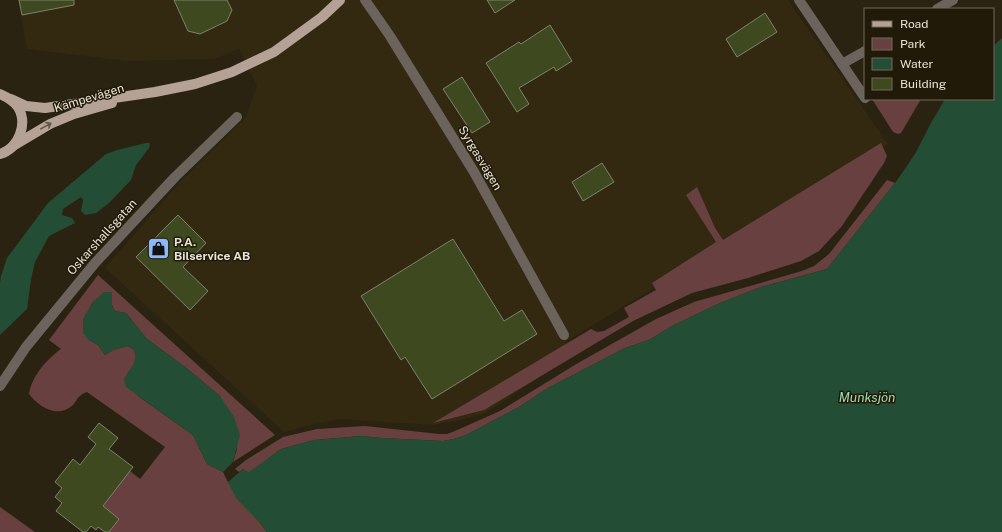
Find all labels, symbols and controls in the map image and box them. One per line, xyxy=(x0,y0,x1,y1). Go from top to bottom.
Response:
legend xyxy=(864,8,994,100)
text: Road xyxy=(900,17,928,31)
text: Park xyxy=(900,37,926,51)
text: Water xyxy=(900,57,934,71)
text: Building xyxy=(900,77,946,91)
street label: Kämpevägen xyxy=(52,81,126,115)
one-way arrow xyxy=(40,122,52,130)
street label: Syrgasvägen xyxy=(455,123,505,193)
street label: Oskarshallsgatan xyxy=(64,196,140,278)
place label: P.A. Bilservice AB xyxy=(174,235,250,263)
shop icon: P.A. Bilservice AB xyxy=(145,236,171,262)
water label: Munksjön xyxy=(839,390,895,405)

